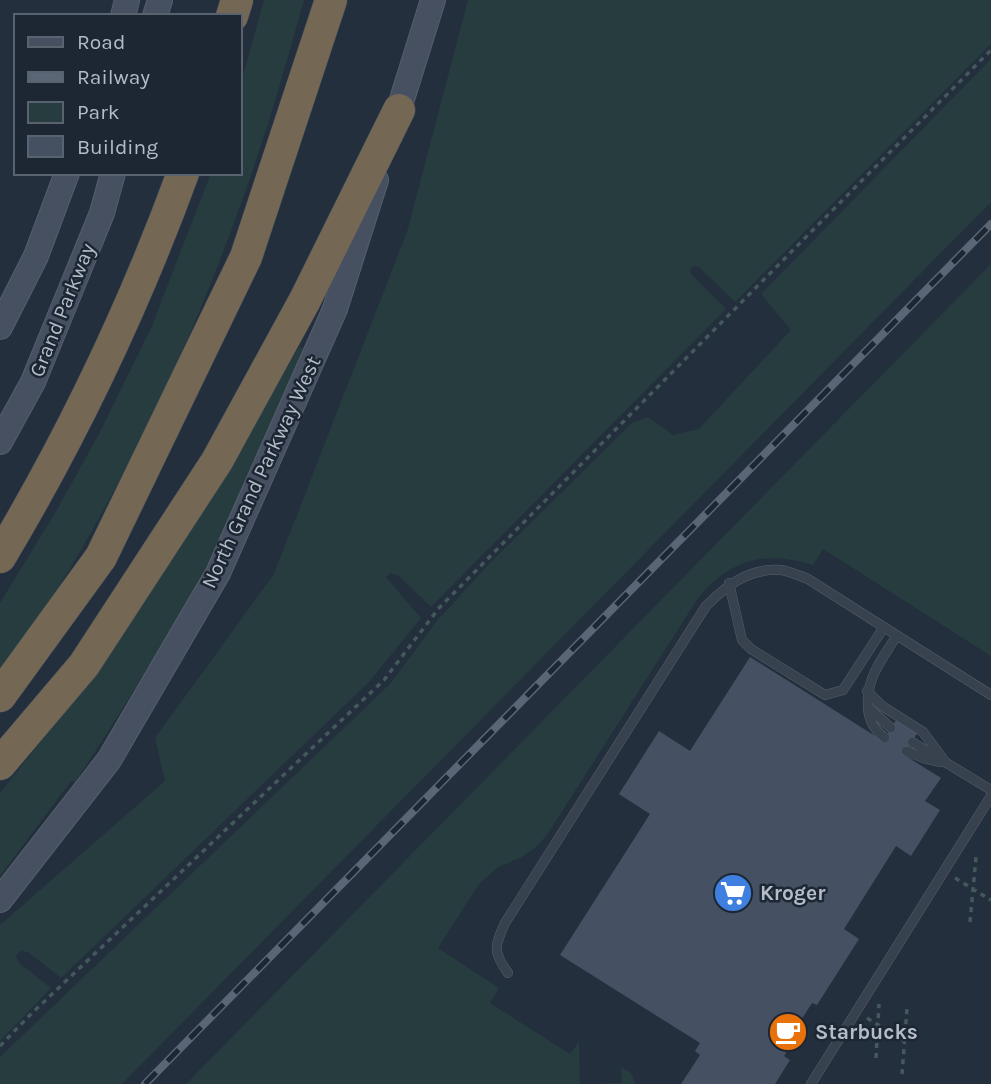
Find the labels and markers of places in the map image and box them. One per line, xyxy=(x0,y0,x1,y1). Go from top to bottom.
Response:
supermarket icon: Kroger xyxy=(712,872,754,914)
place label: Kroger xyxy=(760,881,826,905)
cafe icon: Starbucks xyxy=(767,1011,809,1053)
place label: Starbucks xyxy=(815,1020,918,1044)

